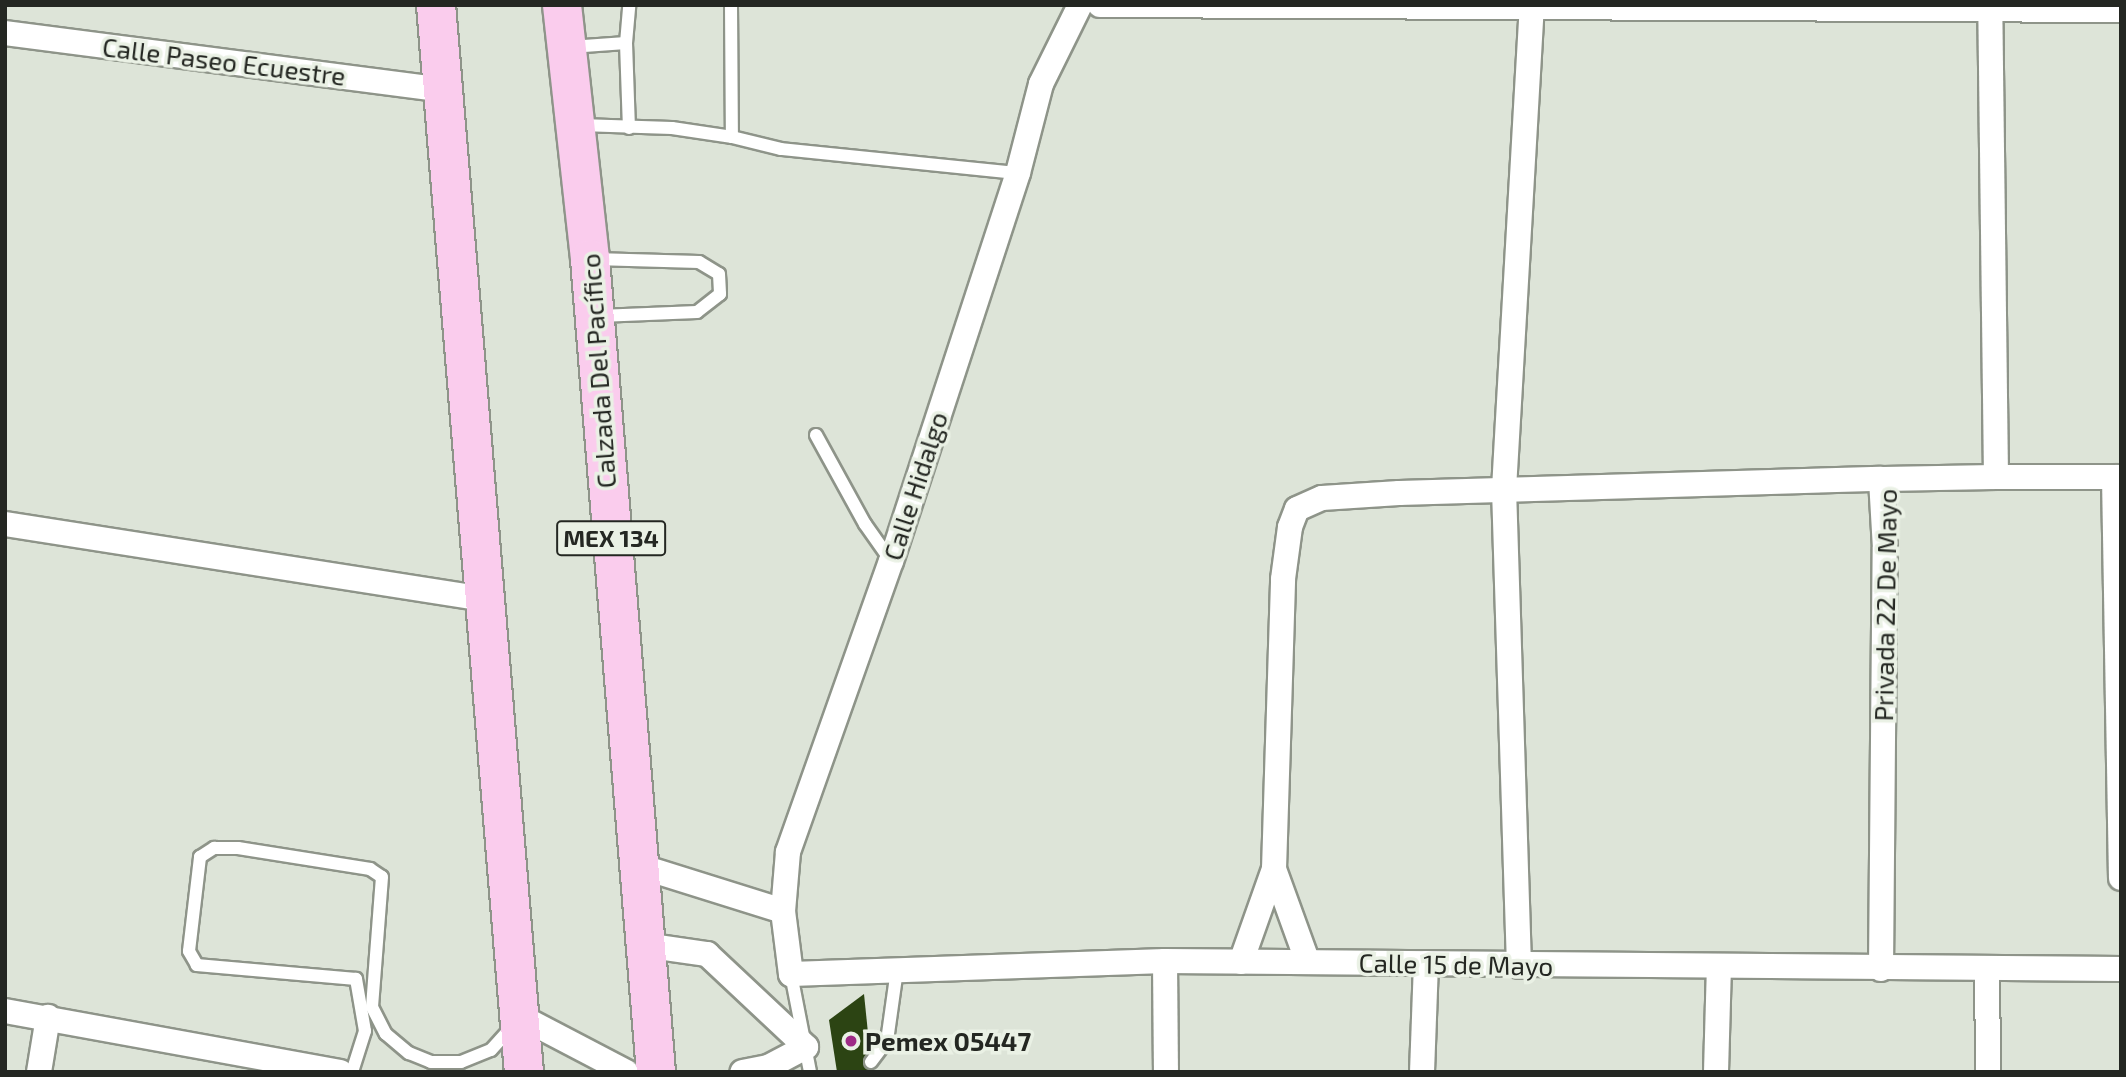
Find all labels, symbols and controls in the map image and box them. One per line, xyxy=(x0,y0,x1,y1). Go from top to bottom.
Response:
street label: Calle Paseo Ecuestre xyxy=(101,31,347,91)
street label: Calzada Del Pacífico xyxy=(574,252,622,490)
street label: Calle Hidalgo xyxy=(876,408,954,564)
street label: Privada 22 De Mayo xyxy=(1867,488,1903,722)
road number: MEX 134 xyxy=(555,518,667,558)
street label: Calle 15 de Mayo xyxy=(1359,947,1553,981)
place label: Pemex 05447 xyxy=(865,1025,1031,1057)
marker: Pemex 05447 xyxy=(843,1033,859,1049)

